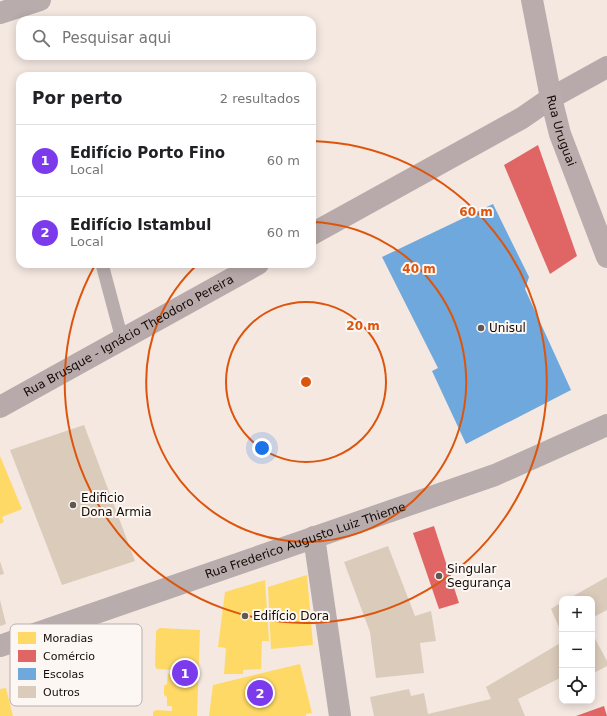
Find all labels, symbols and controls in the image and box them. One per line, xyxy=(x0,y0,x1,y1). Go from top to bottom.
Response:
search box xyxy=(16,16,316,60)
icon: search xyxy=(30,27,52,49)
text: Pesquisar aqui xyxy=(62,29,171,47)
text: Por perto xyxy=(32,88,122,108)
text: 2 resultados xyxy=(220,91,300,106)
street label: Rua Uruguai xyxy=(544,94,579,168)
text: Edifício Porto Fino xyxy=(70,144,225,162)
text: 1 xyxy=(40,153,50,168)
text: 60 m xyxy=(267,153,300,168)
text: Local xyxy=(70,162,104,177)
text: 60 m xyxy=(459,205,493,219)
text: Edifício Istambul xyxy=(70,216,211,234)
text: 2 xyxy=(40,225,50,240)
text: 60 m xyxy=(267,225,300,240)
text: Local xyxy=(70,234,104,249)
text: 40 m xyxy=(402,262,436,276)
street label: Rua Brusque - Ignácio Theodoro Pereira xyxy=(21,272,236,400)
text: 20 m xyxy=(346,319,380,333)
place label: Unisul xyxy=(489,321,526,335)
marker: Unisul xyxy=(476,323,486,333)
centre of rings xyxy=(299,375,313,389)
your location xyxy=(252,438,272,458)
place label: Edificio Dona Armia xyxy=(81,491,152,519)
street label: Rua Frederico Augusto Luiz Thieme xyxy=(203,499,407,582)
marker: Edificio Dona Armia xyxy=(68,500,78,510)
place label: Singular Segurança xyxy=(447,562,511,590)
marker: Singular Segurança xyxy=(434,571,444,581)
map controls xyxy=(559,596,595,704)
button: + xyxy=(559,596,595,632)
place label: Edifício Dora xyxy=(253,609,329,623)
marker: Edifício Dora xyxy=(240,611,250,621)
legend xyxy=(10,624,142,706)
text: Moradias xyxy=(43,632,93,645)
button: − xyxy=(559,632,595,668)
text: Comércio xyxy=(43,650,95,663)
pin: 1 xyxy=(172,658,198,688)
text: Escolas xyxy=(43,668,84,681)
button: locate xyxy=(559,668,595,704)
pin: 2 xyxy=(247,678,273,708)
text: Outros xyxy=(43,686,80,699)

